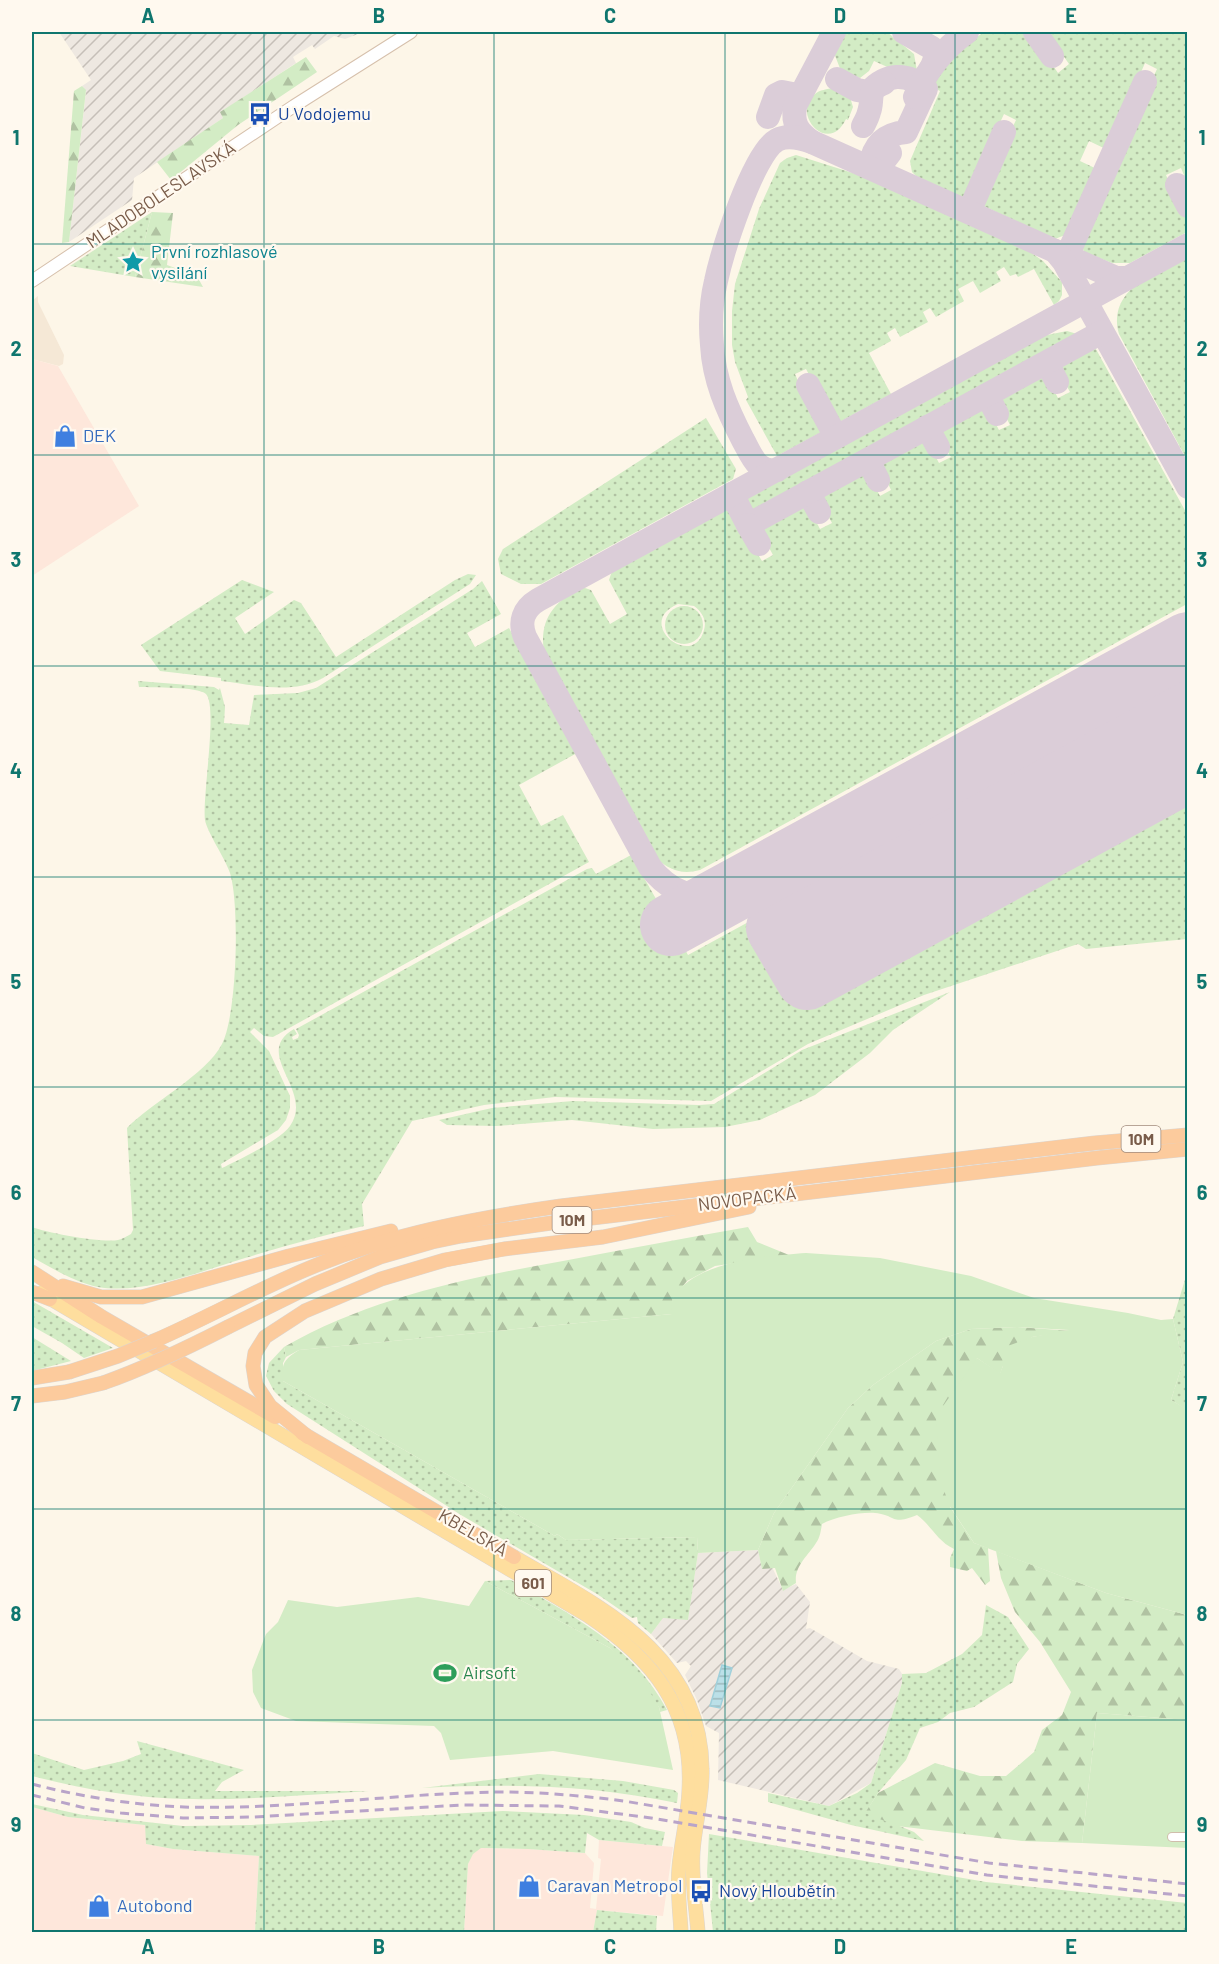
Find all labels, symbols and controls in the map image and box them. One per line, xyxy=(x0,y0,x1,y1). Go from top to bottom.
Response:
text: A xyxy=(141,3,155,27)
text: B xyxy=(373,3,385,27)
text: C xyxy=(604,3,616,27)
text: D xyxy=(834,3,846,27)
text: E xyxy=(1065,3,1077,27)
bus stop icon: U Vodojemu xyxy=(247,101,273,127)
place label: U Vodojemu xyxy=(278,102,371,124)
text: 1 xyxy=(12,125,20,149)
text: 1 xyxy=(1198,125,1206,149)
street label: MLADOBOLESLAVSKÁ xyxy=(82,136,239,252)
place label: První rozhlasové vysilání xyxy=(151,240,278,283)
place icon: První rozhlasové vysilání xyxy=(120,249,146,275)
text: 2 xyxy=(10,336,22,360)
text: 2 xyxy=(1196,336,1208,360)
shop icon: DEK xyxy=(52,423,78,449)
place label: DEK xyxy=(83,424,116,446)
text: 3 xyxy=(11,547,21,571)
text: 3 xyxy=(1197,547,1207,571)
text: 4 xyxy=(10,758,22,782)
text: 4 xyxy=(1196,758,1208,782)
text: 5 xyxy=(11,969,22,993)
text: 5 xyxy=(1197,969,1208,993)
road number: 10M xyxy=(1122,1126,1160,1152)
text: 6 xyxy=(11,1180,22,1204)
text: 6 xyxy=(1197,1180,1208,1204)
street label: NOVOPACKÁ xyxy=(696,1181,797,1215)
road number: 10M xyxy=(552,1207,592,1233)
text: 7 xyxy=(11,1391,21,1415)
text: 7 xyxy=(1197,1391,1207,1415)
street label: KBELSKÁ xyxy=(435,1504,512,1561)
road number: 601 xyxy=(515,1570,551,1596)
text: 8 xyxy=(11,1601,22,1625)
text: 8 xyxy=(1197,1601,1208,1625)
sports icon: Airsoft xyxy=(432,1660,458,1686)
place label: Airsoft xyxy=(463,1661,516,1683)
text: 9 xyxy=(11,1812,21,1836)
text: 9 xyxy=(1197,1812,1207,1836)
shop icon: Caravan Metropol xyxy=(516,1873,542,1899)
place label: Caravan Metropol xyxy=(547,1874,682,1896)
bus stop icon: Nový Hloubětín xyxy=(688,1878,714,1904)
place label: Nový Hloubětín xyxy=(719,1879,836,1901)
shop icon: Autobond xyxy=(86,1893,112,1919)
place label: Autobond xyxy=(117,1894,193,1916)
text: A xyxy=(141,1934,155,1958)
text: B xyxy=(373,1934,385,1958)
text: C xyxy=(604,1934,616,1958)
text: D xyxy=(834,1934,846,1958)
text: E xyxy=(1065,1934,1077,1958)

